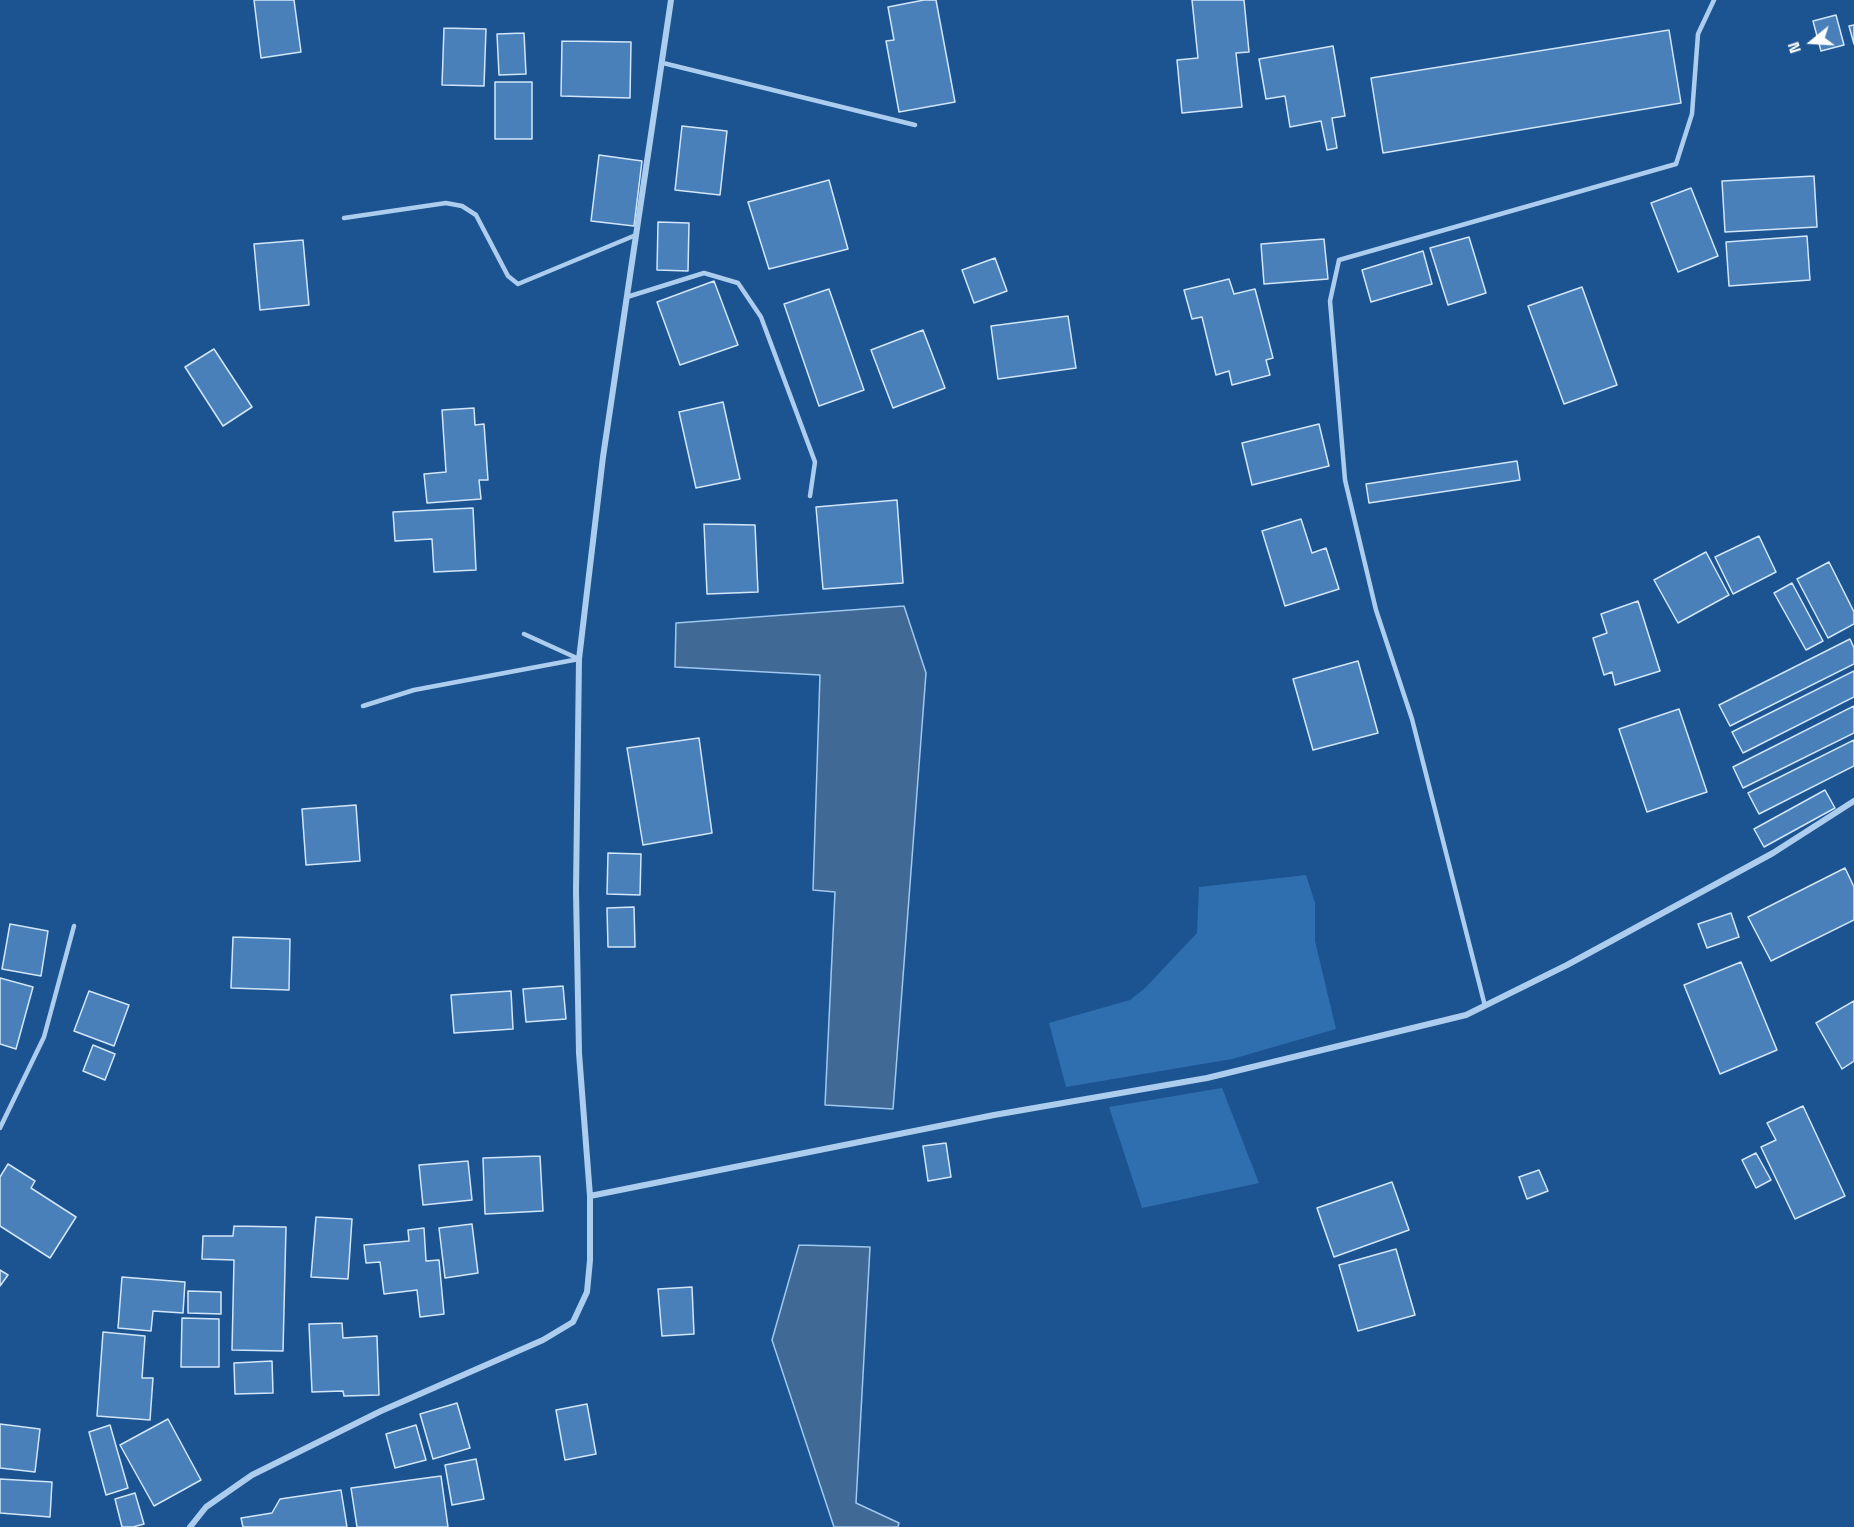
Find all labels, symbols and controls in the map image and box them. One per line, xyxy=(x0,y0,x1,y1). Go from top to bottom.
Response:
north arrow xyxy=(1782,12,1842,72)
text: N xyxy=(1783,39,1806,56)

